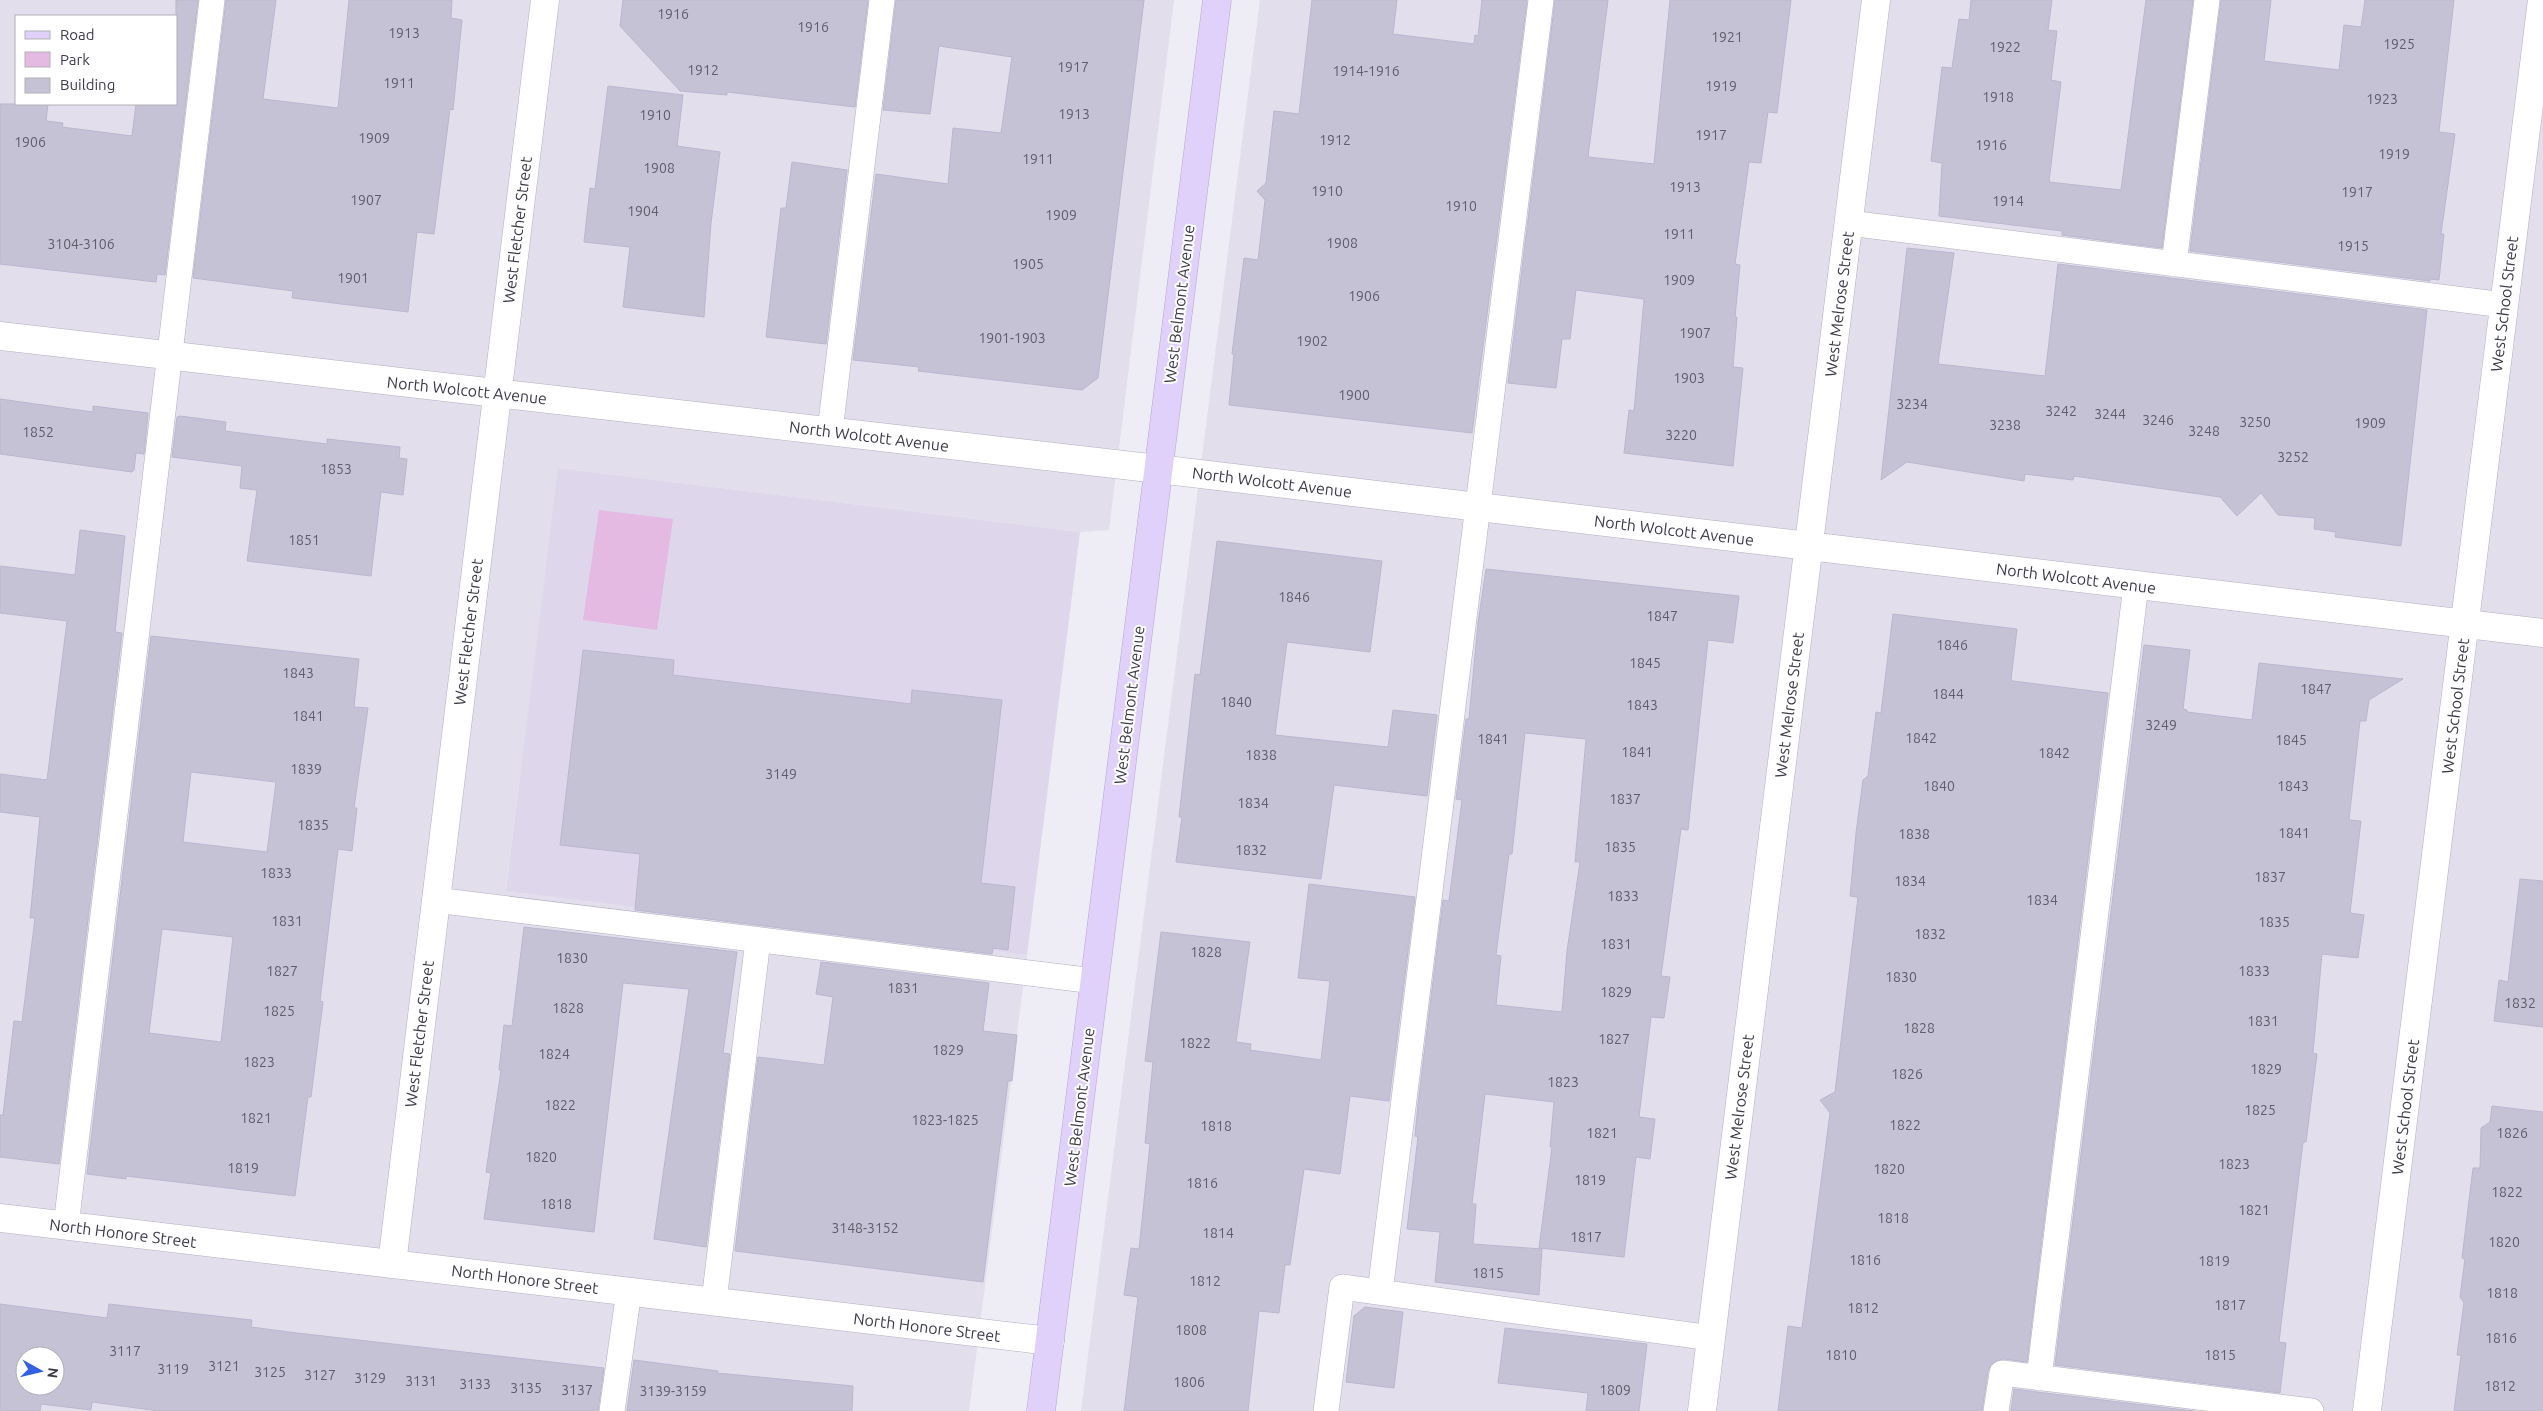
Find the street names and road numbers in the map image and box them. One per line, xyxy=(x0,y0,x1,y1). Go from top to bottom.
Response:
street label: West Fletcher Street xyxy=(499,155,535,304)
street label: West Belmont Avenue xyxy=(1160,224,1198,384)
street label: West Melrose Street xyxy=(1821,229,1857,378)
street label: West School Street xyxy=(2487,234,2521,373)
street label: North Wolcott Avenue xyxy=(386,373,548,407)
street label: North Wolcott Avenue xyxy=(788,417,950,455)
street label: North Wolcott Avenue xyxy=(1191,463,1353,501)
street label: North Wolcott Avenue xyxy=(1593,511,1755,549)
street label: West Fletcher Street xyxy=(450,557,486,706)
street label: North Wolcott Avenue xyxy=(1995,559,2157,597)
street label: West Belmont Avenue xyxy=(1110,625,1148,785)
street label: West Melrose Street xyxy=(1771,630,1807,779)
street label: West School Street xyxy=(2438,636,2472,775)
street label: West Fletcher Street xyxy=(401,959,437,1108)
street label: West Belmont Avenue xyxy=(1060,1027,1098,1187)
street label: West Melrose Street xyxy=(1721,1032,1757,1181)
street label: West School Street xyxy=(2388,1037,2422,1176)
street label: North Honore Street xyxy=(48,1215,198,1251)
street label: North Honore Street xyxy=(450,1261,600,1297)
street label: North Honore Street xyxy=(852,1309,1002,1345)

